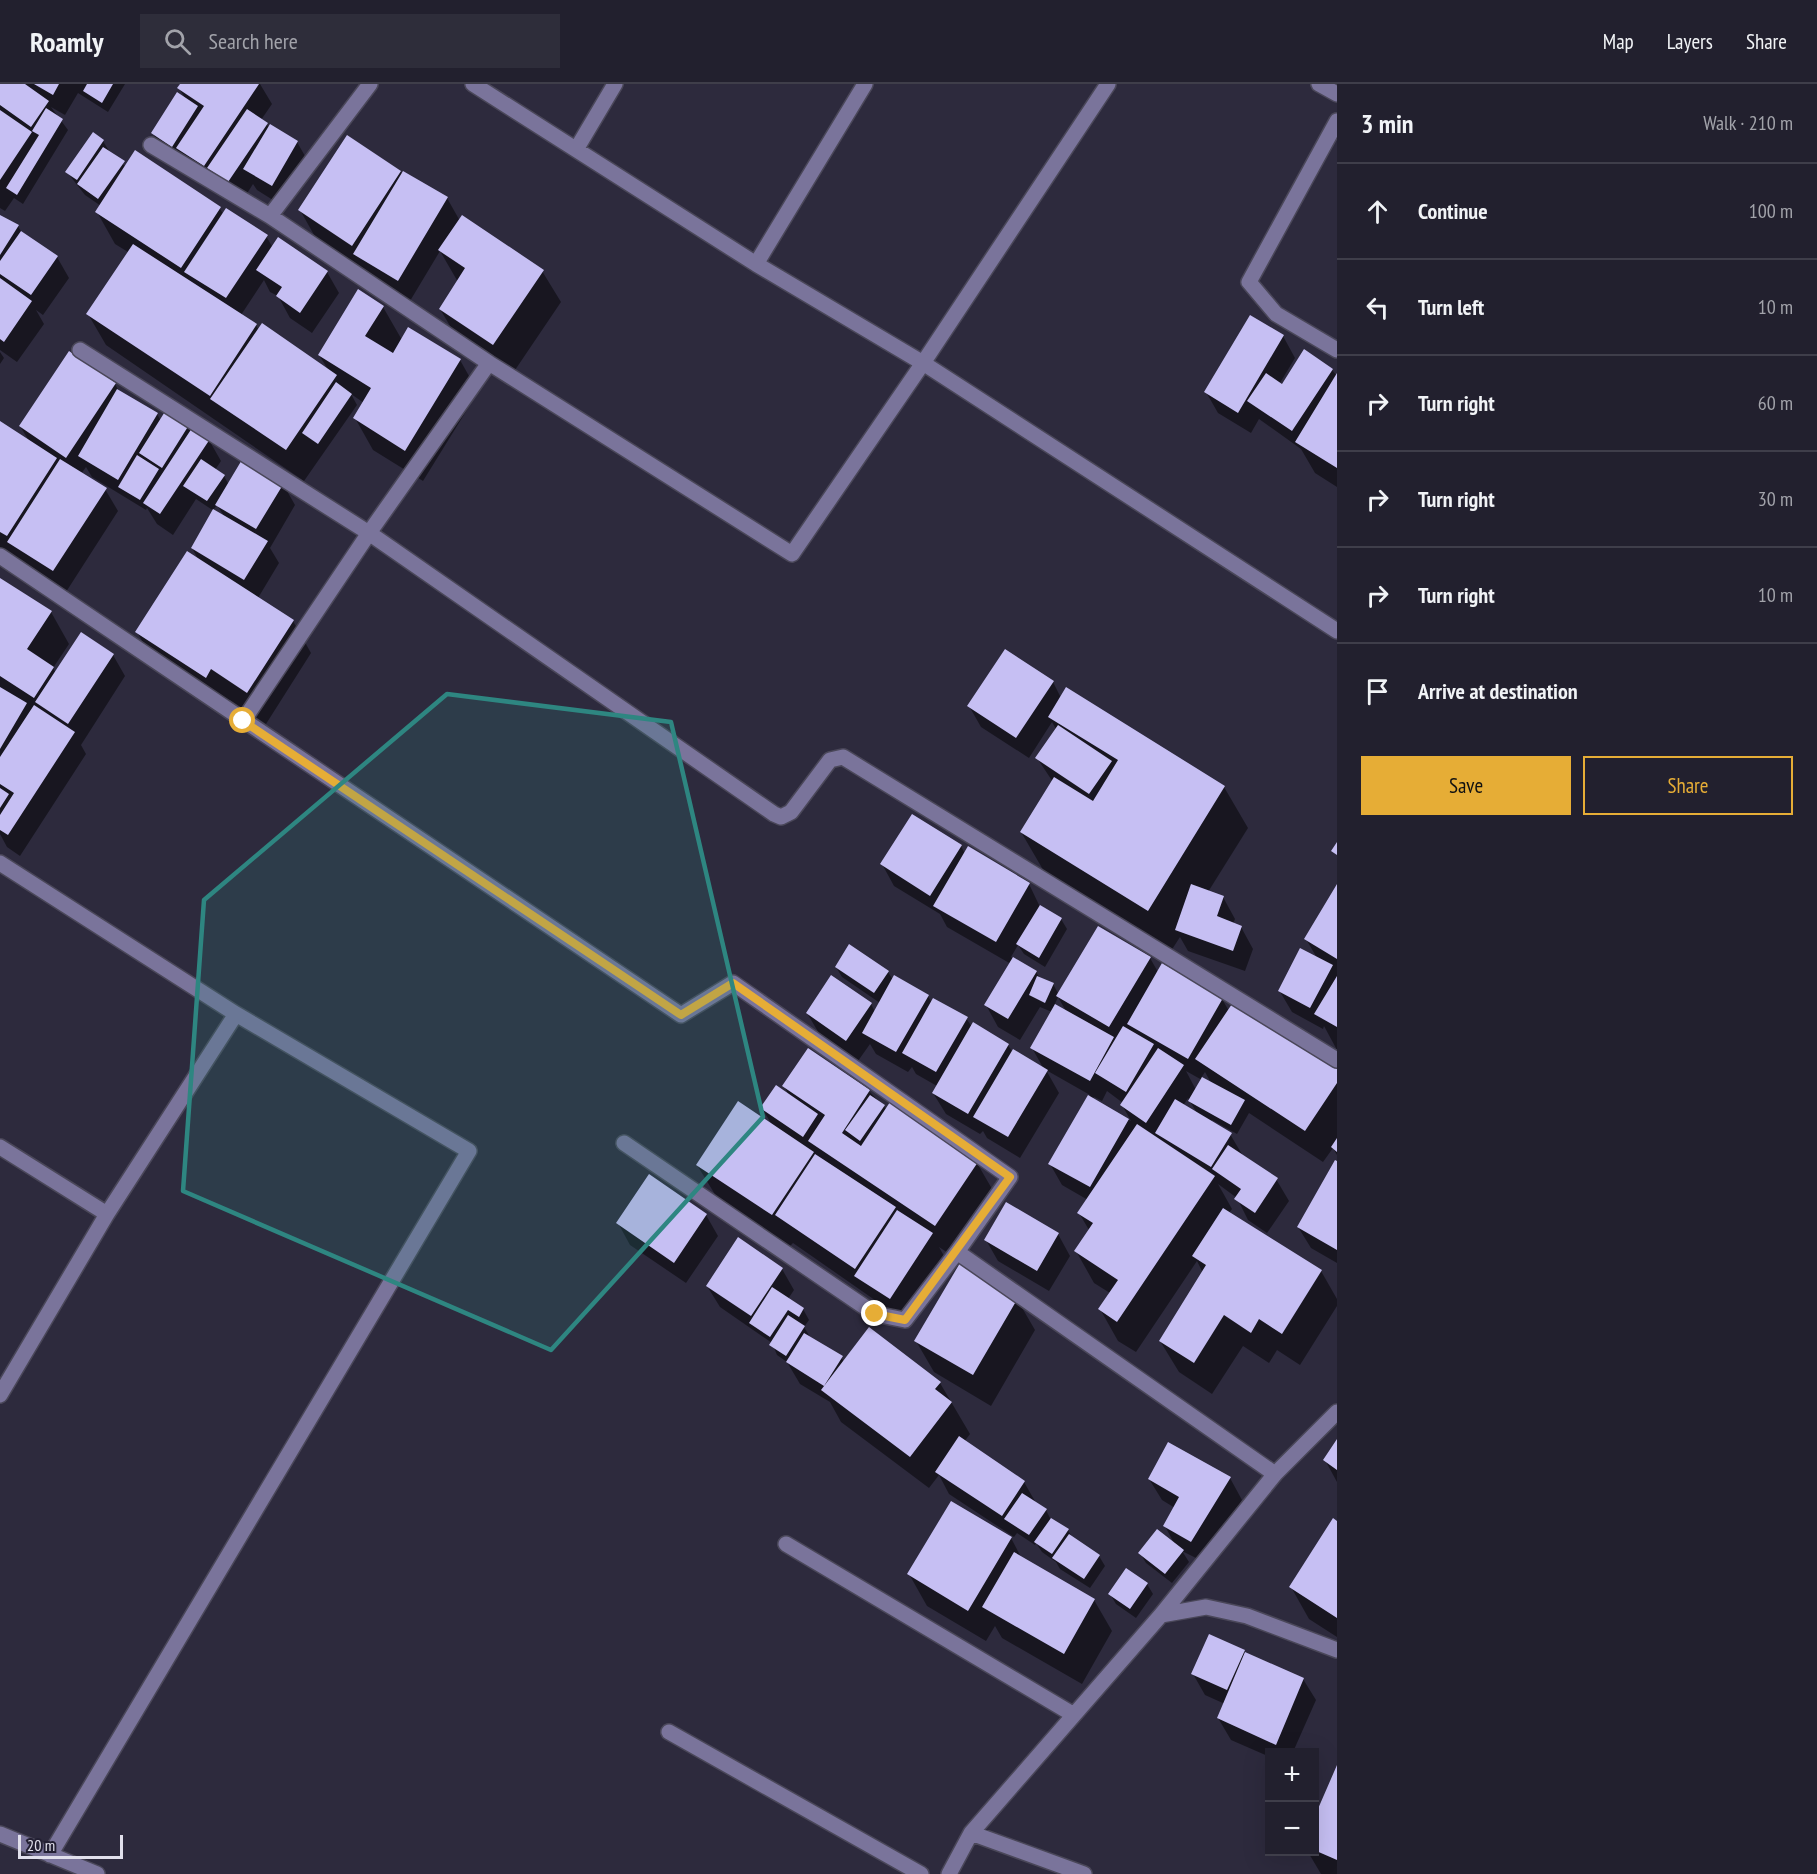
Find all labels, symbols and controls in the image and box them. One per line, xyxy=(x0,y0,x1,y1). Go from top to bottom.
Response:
search box xyxy=(140,14,560,68)
text: Roamly xyxy=(30,23,104,60)
icon: search xyxy=(161,25,194,58)
text: Search here xyxy=(209,27,298,55)
text: Map xyxy=(1603,28,1634,55)
text: Layers xyxy=(1667,28,1713,55)
text: Share xyxy=(1746,28,1787,55)
text: 3 min xyxy=(1361,107,1414,140)
text: Walk · 210 m xyxy=(1703,110,1793,136)
icon: ahead xyxy=(1361,195,1394,228)
text: Continue xyxy=(1418,197,1488,225)
text: 100 m xyxy=(1749,198,1793,224)
icon: left xyxy=(1361,291,1394,324)
text: Turn left xyxy=(1418,293,1484,321)
text: 10 m xyxy=(1758,294,1793,320)
icon: right xyxy=(1361,387,1394,420)
text: Turn right xyxy=(1418,389,1495,417)
text: 60 m xyxy=(1758,390,1793,416)
icon: right xyxy=(1361,483,1394,516)
text: Turn right xyxy=(1418,485,1495,513)
text: 30 m xyxy=(1758,486,1793,512)
icon: right xyxy=(1361,579,1394,612)
text: Turn right xyxy=(1418,581,1495,609)
text: 10 m xyxy=(1758,582,1793,608)
icon: arrive xyxy=(1361,675,1394,708)
text: Arrive at destination xyxy=(1418,677,1578,705)
route start xyxy=(229,707,255,733)
button: Save xyxy=(1361,756,1571,815)
button: Share xyxy=(1583,756,1793,815)
route end xyxy=(861,1300,887,1326)
map controls xyxy=(1265,1748,1319,1856)
button: + xyxy=(1265,1748,1319,1802)
button: − xyxy=(1265,1802,1319,1856)
scale bar xyxy=(18,1832,123,1860)
text: 20 m xyxy=(27,1835,55,1855)

